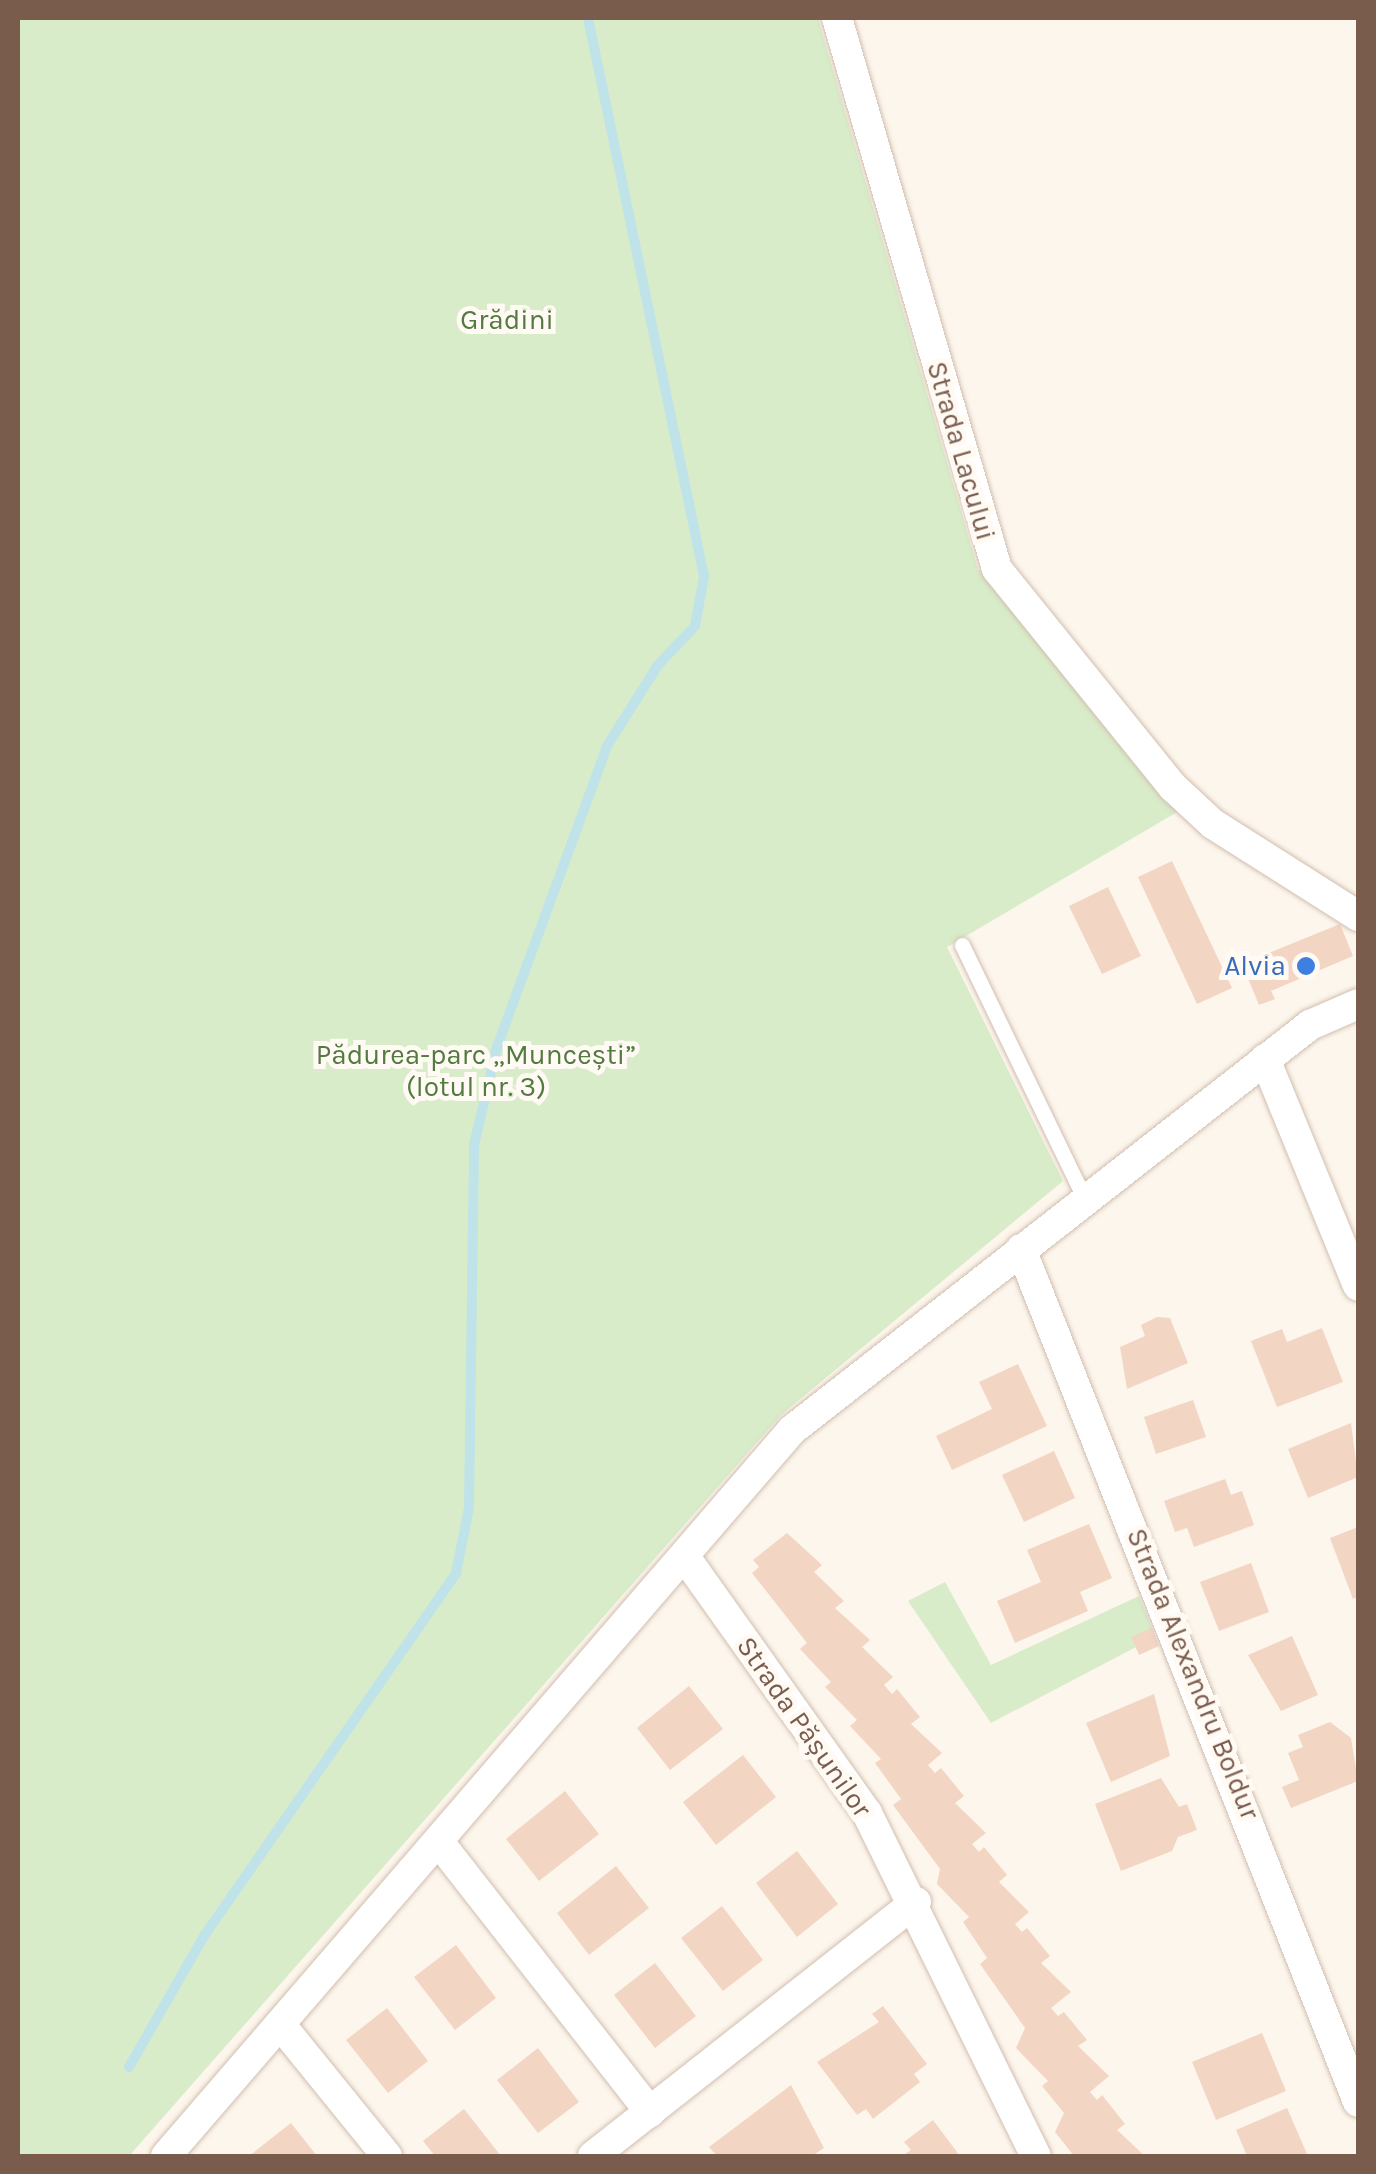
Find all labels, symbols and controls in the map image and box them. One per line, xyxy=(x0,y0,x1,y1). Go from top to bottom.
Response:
park label: Grădini xyxy=(460,303,554,337)
street label: Strada Lacului xyxy=(919,358,1003,544)
place label: Alvia xyxy=(1224,949,1286,983)
marker: Alvia xyxy=(1295,955,1317,977)
park label: Pădurea-parc „Muncești” (lotul nr. 3) xyxy=(316,1038,636,1104)
street label: Strada Alexandru Boldur xyxy=(1119,1523,1267,1825)
street label: Strada Pășunilor xyxy=(729,1630,879,1824)

